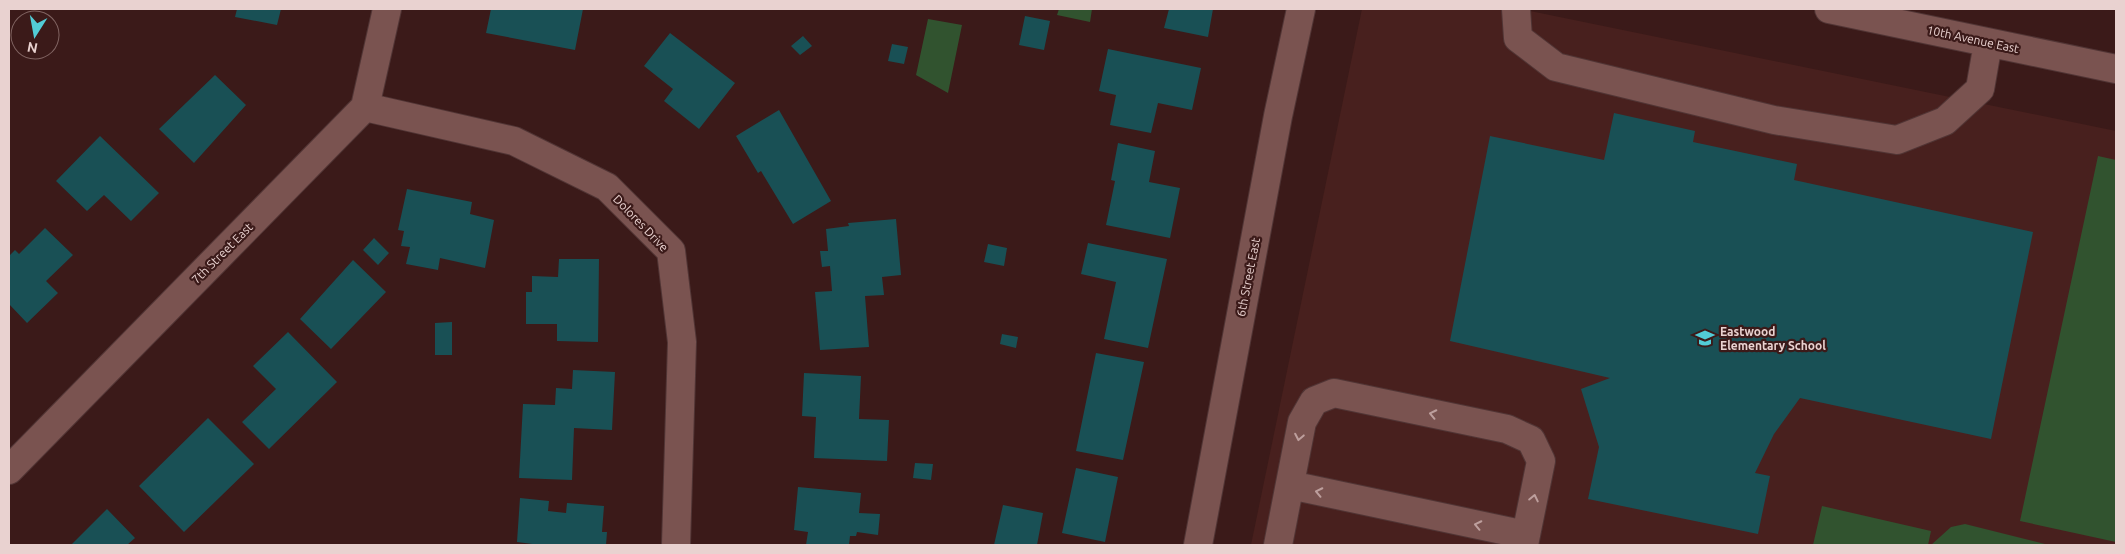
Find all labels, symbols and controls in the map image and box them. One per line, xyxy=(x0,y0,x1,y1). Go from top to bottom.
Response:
north arrow xyxy=(10,10,60,60)
street label: 10th Avenue East xyxy=(1926,23,2021,55)
text: N xyxy=(26,39,39,57)
street label: Dolores Drive xyxy=(611,192,671,254)
street label: 7th Street East xyxy=(189,220,255,286)
street label: 6th Street East xyxy=(1234,236,1262,318)
place label: Eastwood Elementary School xyxy=(1720,325,1826,352)
school or university icon: Eastwood Elementary School xyxy=(1694,327,1716,349)
one-way arrow xyxy=(1429,409,1438,419)
one-way arrow xyxy=(1294,433,1305,441)
one-way arrow xyxy=(1315,487,1324,497)
one-way arrow xyxy=(1528,493,1539,502)
one-way arrow xyxy=(1474,520,1483,531)

